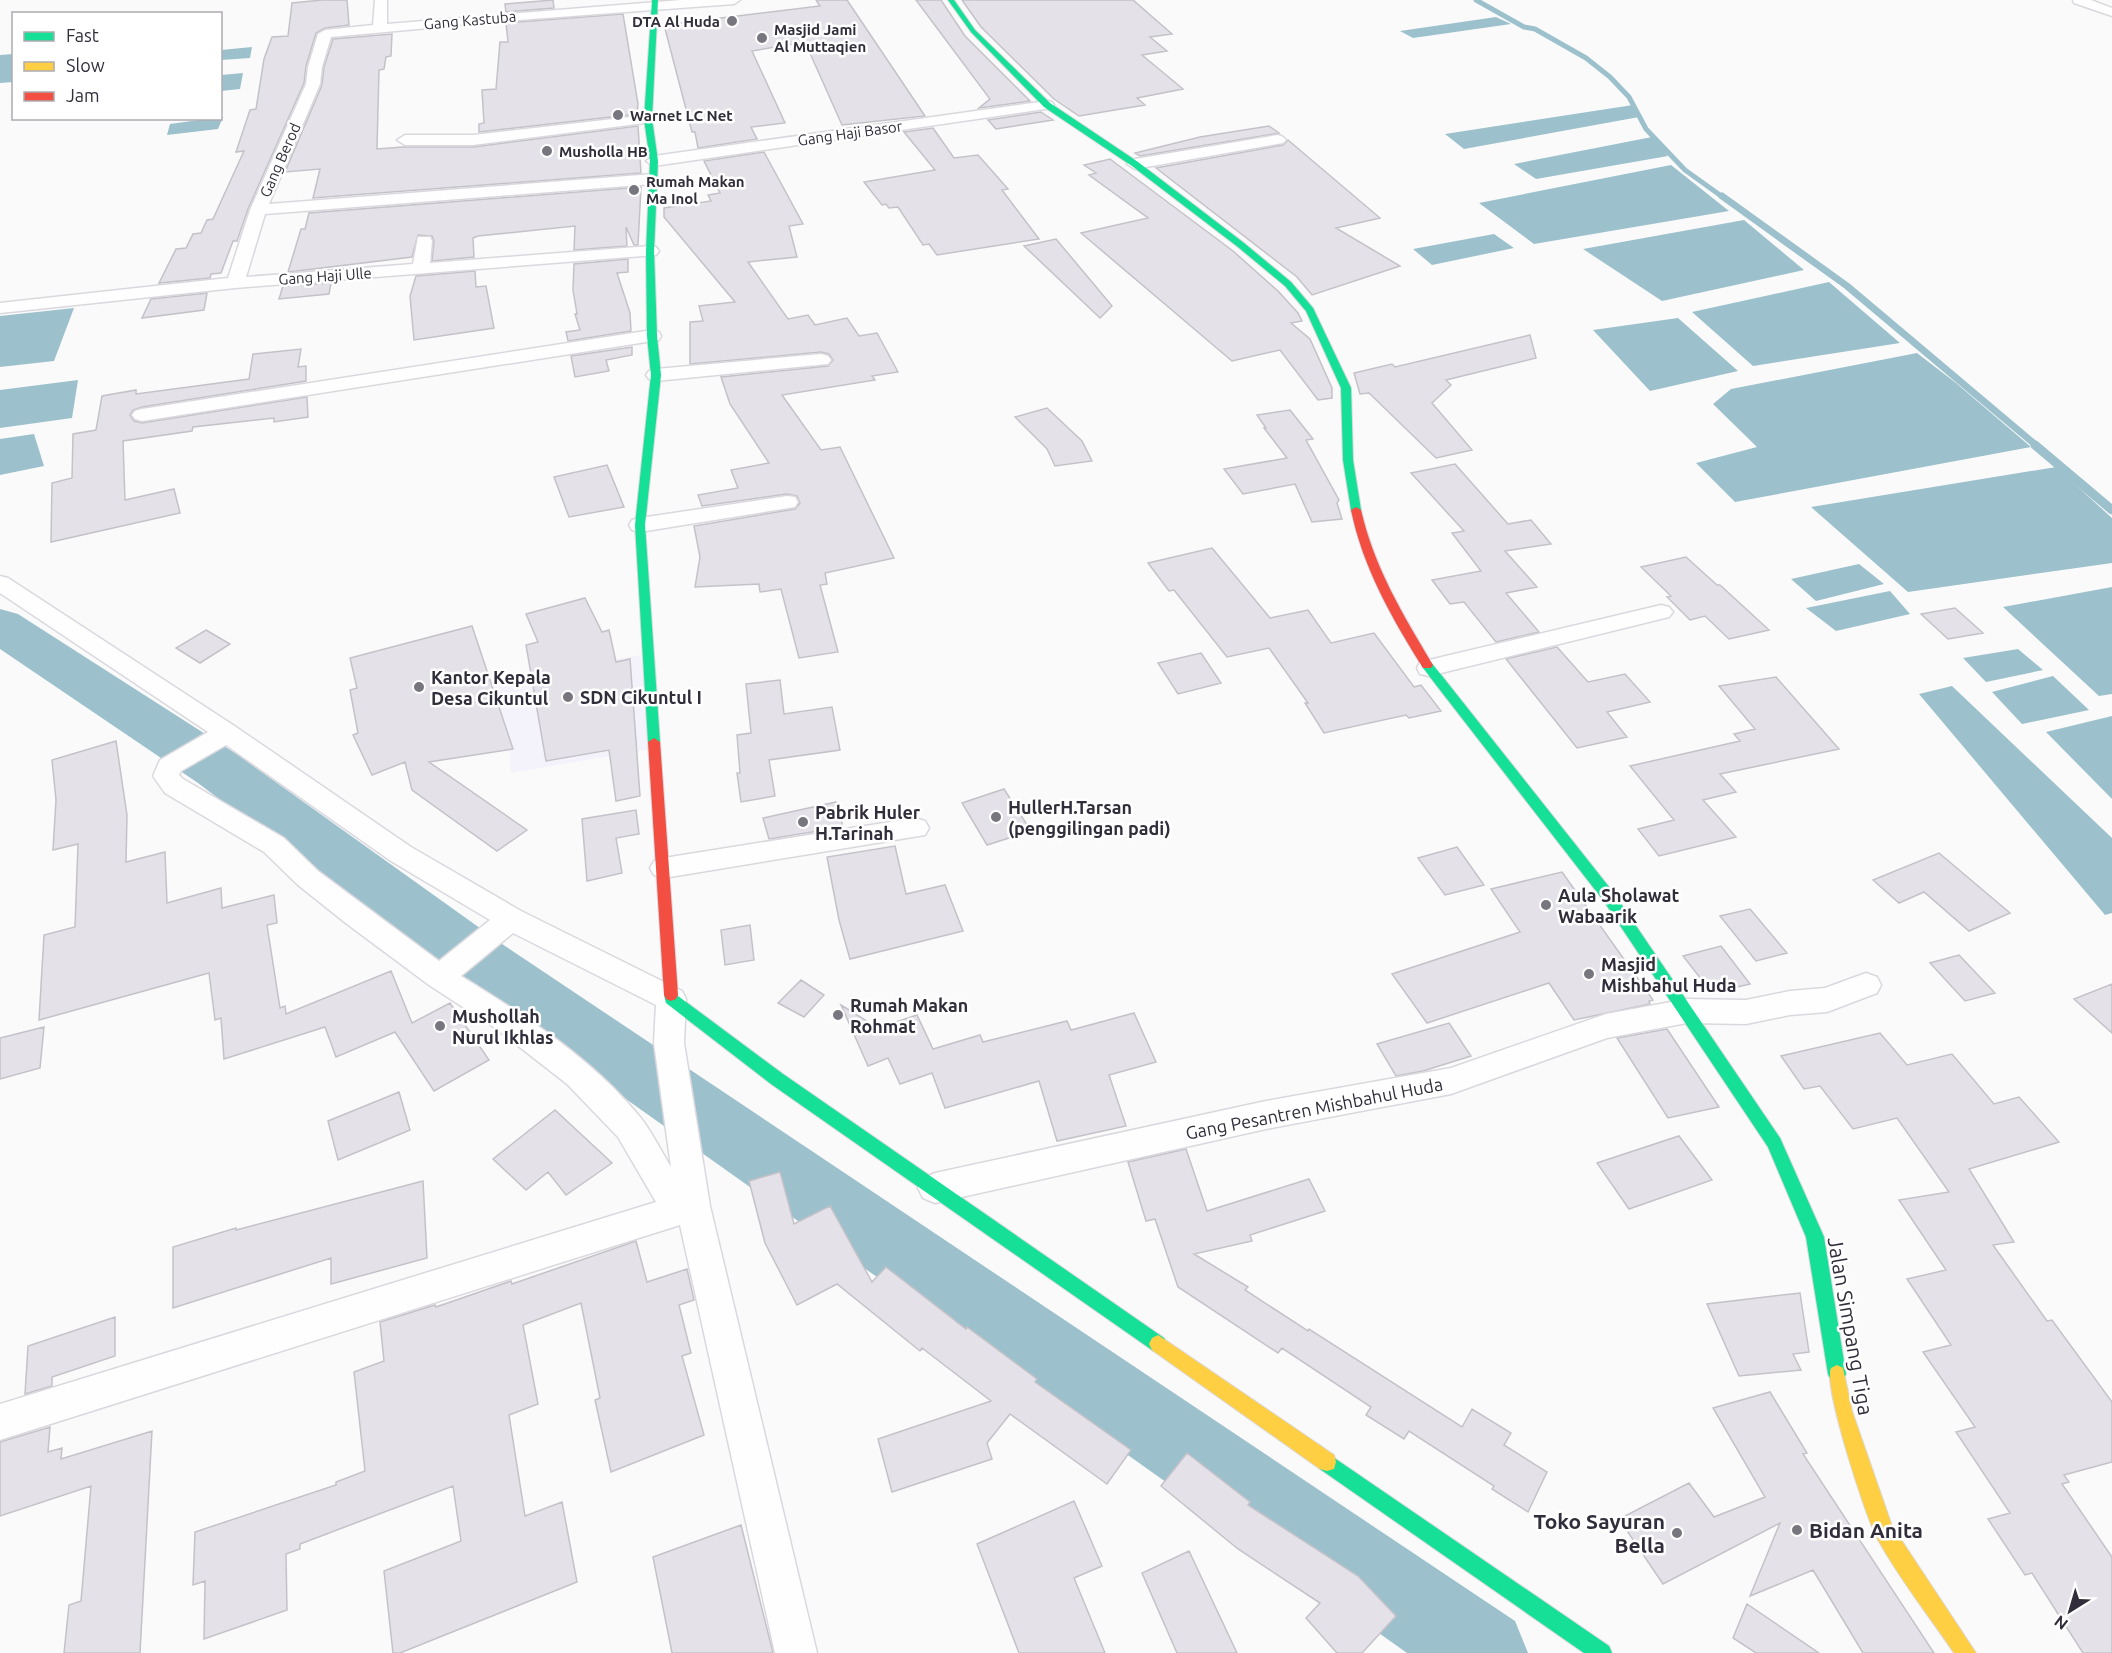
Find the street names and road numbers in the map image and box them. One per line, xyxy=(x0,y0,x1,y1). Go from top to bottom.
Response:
street label: Gang Kastuba xyxy=(423,7,517,33)
street label: Gang Haji Basor xyxy=(797,117,904,149)
street label: Gang Berod xyxy=(256,120,304,200)
street label: Gang Haji Ulle xyxy=(278,264,372,288)
street label: Gang Pesantren Mishbahul Huda xyxy=(1184,1073,1444,1143)
street label: Jalan Simpang Tiga xyxy=(1824,1235,1878,1417)

